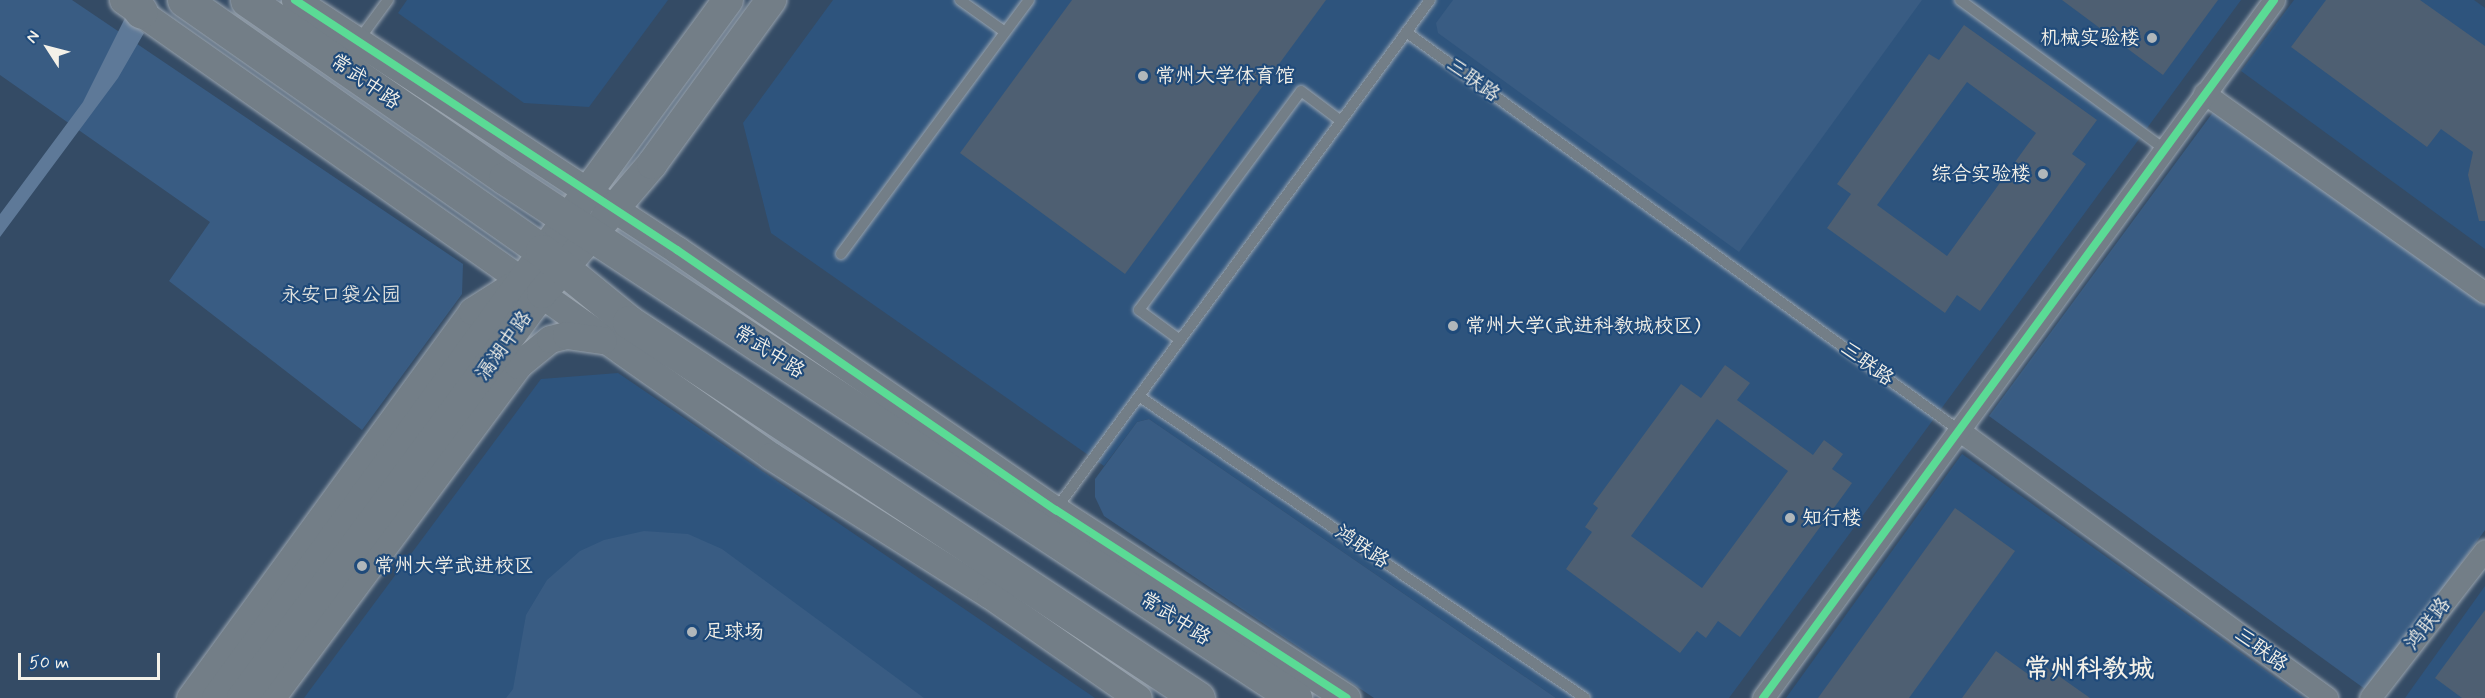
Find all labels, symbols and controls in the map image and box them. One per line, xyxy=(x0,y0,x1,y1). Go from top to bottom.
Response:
north arrow xyxy=(18,18,78,78)
place label: 机械实验楼 xyxy=(2040,26,2140,50)
text: N xyxy=(21,27,45,48)
marker: 机械实验楼 xyxy=(2145,31,2159,45)
street label: 常武中路 xyxy=(325,49,405,115)
street label: 三联路 xyxy=(1442,53,1504,107)
place label: 常州大学体育馆 xyxy=(1155,64,1295,88)
marker: 常州大学体育馆 xyxy=(1136,69,1150,83)
place label: 综合实验楼 xyxy=(1931,162,2031,186)
marker: 综合实验楼 xyxy=(2036,167,2050,181)
park label: 永安口袋公园 xyxy=(281,283,401,307)
street label: 滆湖中路 xyxy=(471,307,537,385)
place label: 常州大学(武进科教城校区) xyxy=(1465,314,1701,338)
marker: 常州大学(武进科教城校区) xyxy=(1446,319,1460,333)
street label: 常武中路 xyxy=(729,320,809,384)
street label: 三联路 xyxy=(1836,337,1898,391)
place label: 知行楼 xyxy=(1802,506,1862,530)
marker: 知行楼 xyxy=(1783,511,1797,525)
street label: 鸿联路 xyxy=(1330,520,1394,574)
place label: 常州大学武进校区 xyxy=(374,554,534,578)
marker: 常州大学武进校区 xyxy=(355,559,369,573)
street label: 常武中路 xyxy=(1135,587,1215,651)
street label: 鸿联路 xyxy=(2400,593,2456,655)
place label: 足球场 xyxy=(704,620,764,644)
street label: 三联路 xyxy=(2230,623,2292,677)
marker: 足球场 xyxy=(685,625,699,639)
scale bar xyxy=(21,641,164,679)
text: 50 m xyxy=(29,651,69,675)
district label: 常州科教城 xyxy=(2024,655,2154,687)

